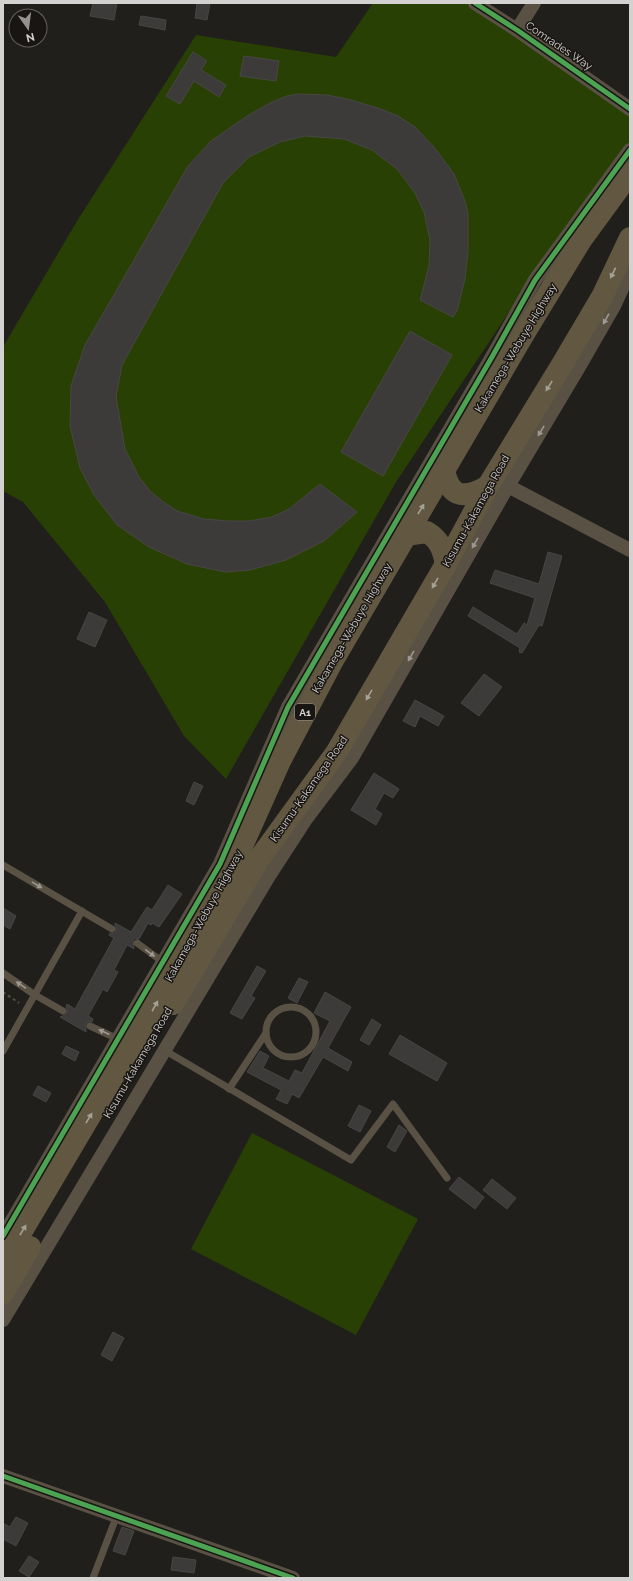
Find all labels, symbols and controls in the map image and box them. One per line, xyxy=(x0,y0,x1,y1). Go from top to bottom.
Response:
north arrow xyxy=(8,8,48,48)
street label: Comrades Way xyxy=(523,19,595,73)
text: N xyxy=(25,30,36,45)
one-way arrow xyxy=(610,267,616,279)
street label: Kakamega-Webuye Highway xyxy=(472,281,560,415)
one-way arrow xyxy=(603,313,610,325)
one-way arrow xyxy=(546,380,553,392)
one-way arrow xyxy=(537,426,545,436)
street label: Kisumu-Kakamega Road xyxy=(440,453,512,569)
one-way arrow xyxy=(417,504,425,514)
one-way arrow xyxy=(472,537,479,549)
street label: Kakamega-Webuye Highway xyxy=(309,561,395,695)
one-way arrow xyxy=(431,577,438,589)
one-way arrow xyxy=(407,650,414,662)
one-way arrow xyxy=(366,689,373,701)
road number: A1 xyxy=(295,704,315,720)
street label: Kisumu-Kakamega Road xyxy=(268,734,351,844)
street label: Kakamega-Webuye Highway xyxy=(162,848,246,984)
one-way arrow xyxy=(31,881,43,888)
one-way arrow xyxy=(144,949,155,957)
one-way arrow xyxy=(16,981,26,989)
one-way arrow xyxy=(151,1000,158,1011)
street label: Kisumu-Kakamega Road xyxy=(101,1005,175,1121)
one-way arrow xyxy=(98,1029,110,1036)
one-way arrow xyxy=(86,1112,93,1124)
one-way arrow xyxy=(19,1224,26,1236)

